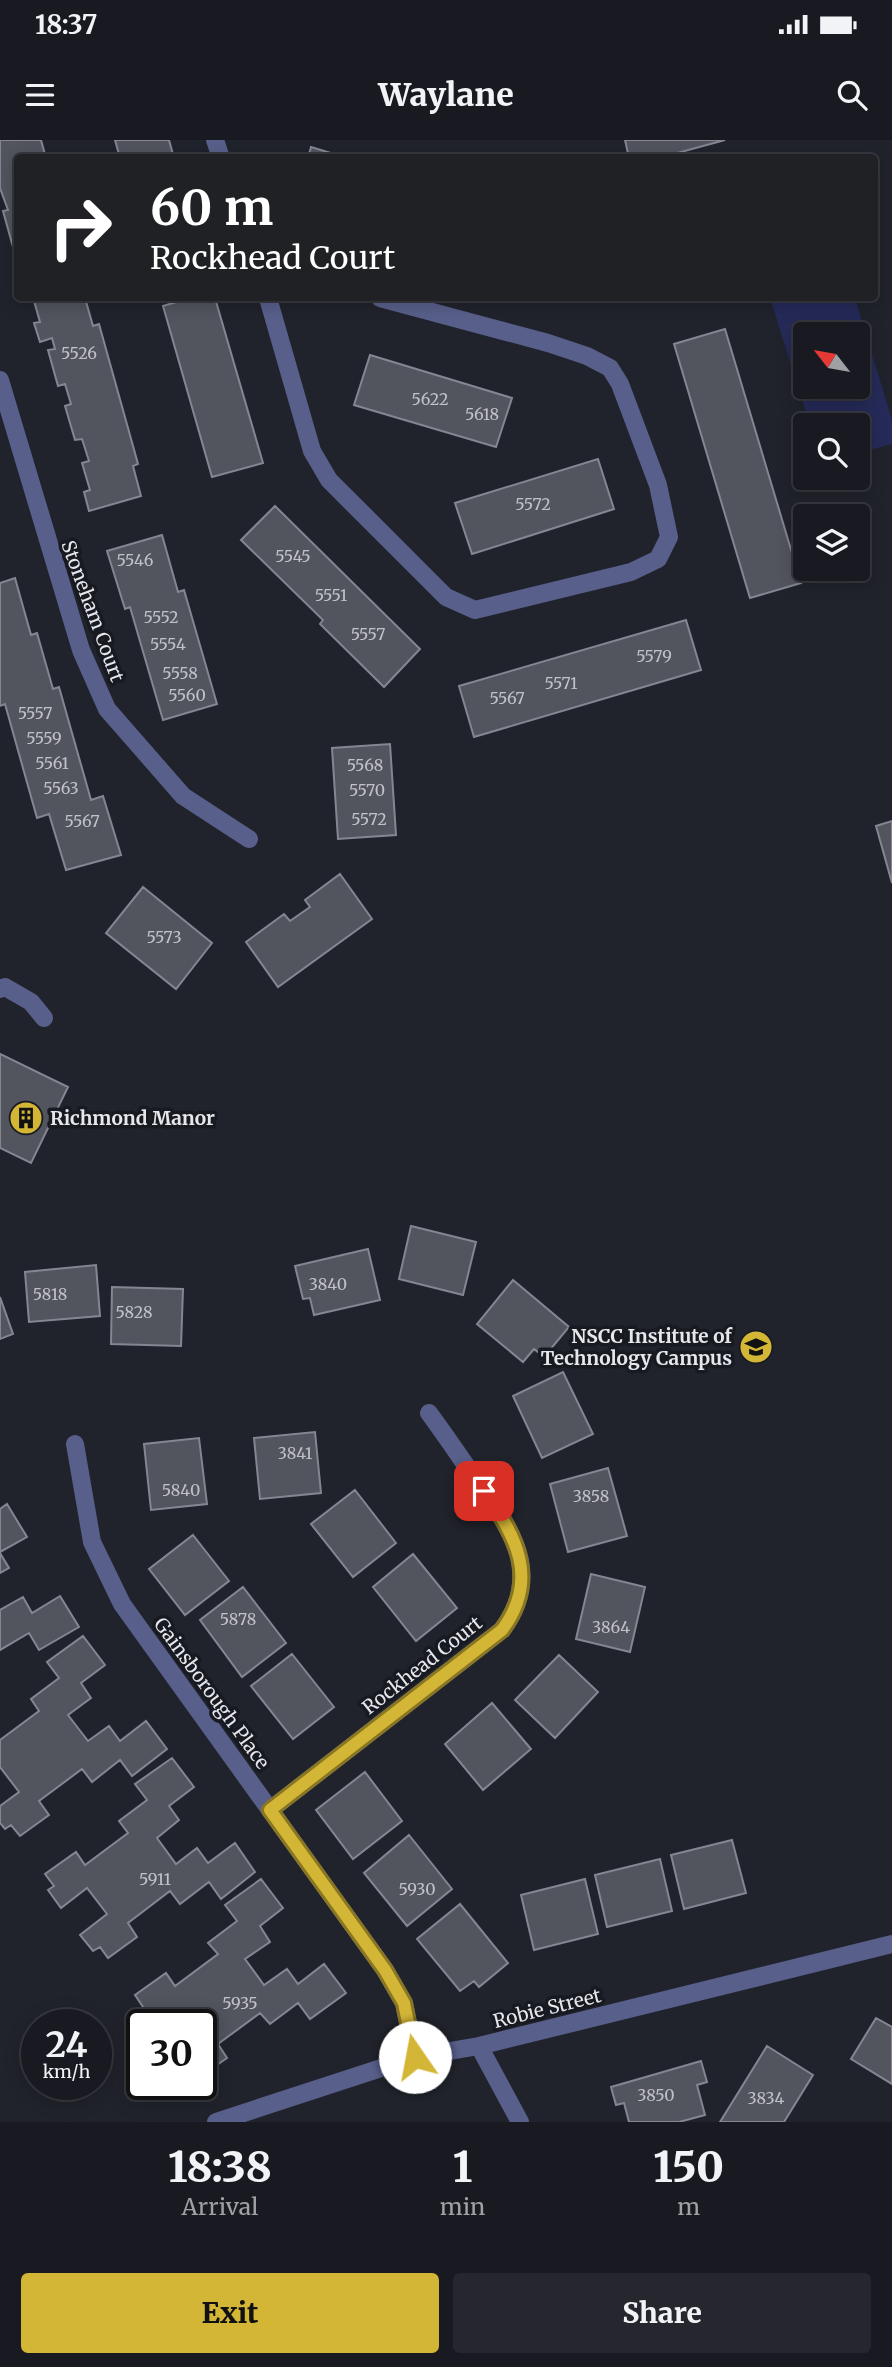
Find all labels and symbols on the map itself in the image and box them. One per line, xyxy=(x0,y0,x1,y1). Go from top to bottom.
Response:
north arrow xyxy=(793,322,870,399)
house number: 5526 xyxy=(61,343,97,363)
house number: 5622 xyxy=(412,389,448,409)
house number: 5618 xyxy=(465,404,499,424)
house number: 5572 xyxy=(515,494,551,514)
street label: Stoneham Court xyxy=(56,537,130,686)
house number: 5545 xyxy=(275,546,311,566)
house number: 5546 xyxy=(117,550,154,570)
house number: 5551 xyxy=(315,585,347,605)
house number: 5552 xyxy=(143,607,179,627)
house number: 5557 xyxy=(351,624,385,644)
house number: 5554 xyxy=(150,634,186,654)
house number: 5579 xyxy=(636,646,672,666)
house number: 5558 xyxy=(162,663,198,683)
house number: 5571 xyxy=(544,673,578,693)
house number: 5560 xyxy=(168,685,206,705)
house number: 5567 xyxy=(489,688,525,708)
house number: 5557 xyxy=(18,703,52,723)
house number: 5559 xyxy=(26,728,62,748)
house number: 5561 xyxy=(35,753,69,773)
house number: 5568 xyxy=(347,755,383,775)
house number: 5563 xyxy=(43,778,79,798)
house number: 5570 xyxy=(349,780,385,800)
house number: 5572 xyxy=(351,809,387,829)
house number: 5567 xyxy=(64,811,100,831)
house number: 5573 xyxy=(146,927,182,947)
building icon: Richmond Manor xyxy=(7,1099,45,1137)
place label: Richmond Manor xyxy=(50,1106,215,1130)
house number: 3840 xyxy=(309,1274,347,1294)
house number: 5818 xyxy=(33,1284,67,1304)
house number: 5828 xyxy=(115,1302,153,1322)
place label: NSCC Institute of Technology Campus xyxy=(541,1324,733,1370)
school or university icon: NSCC Institute of Technology Campus xyxy=(737,1328,775,1366)
house number: 3841 xyxy=(278,1443,312,1463)
pin xyxy=(454,1461,514,1521)
house number: 5840 xyxy=(162,1480,200,1500)
house number: 3858 xyxy=(573,1486,609,1506)
house number: 5878 xyxy=(220,1609,256,1629)
street label: Rockhead Court xyxy=(357,1610,487,1719)
street label: Gainsborough Place xyxy=(149,1613,275,1773)
house number: 3864 xyxy=(592,1617,630,1637)
house number: 5911 xyxy=(139,1869,171,1889)
house number: 5930 xyxy=(398,1879,436,1899)
street label: Robie Street xyxy=(491,1983,604,2033)
house number: 5935 xyxy=(222,1993,258,2013)
speed limit sign: 30 xyxy=(126,2009,217,2100)
position arrow xyxy=(378,2020,452,2094)
house number: 3850 xyxy=(637,2085,675,2105)
house number: 3834 xyxy=(748,2088,785,2108)

